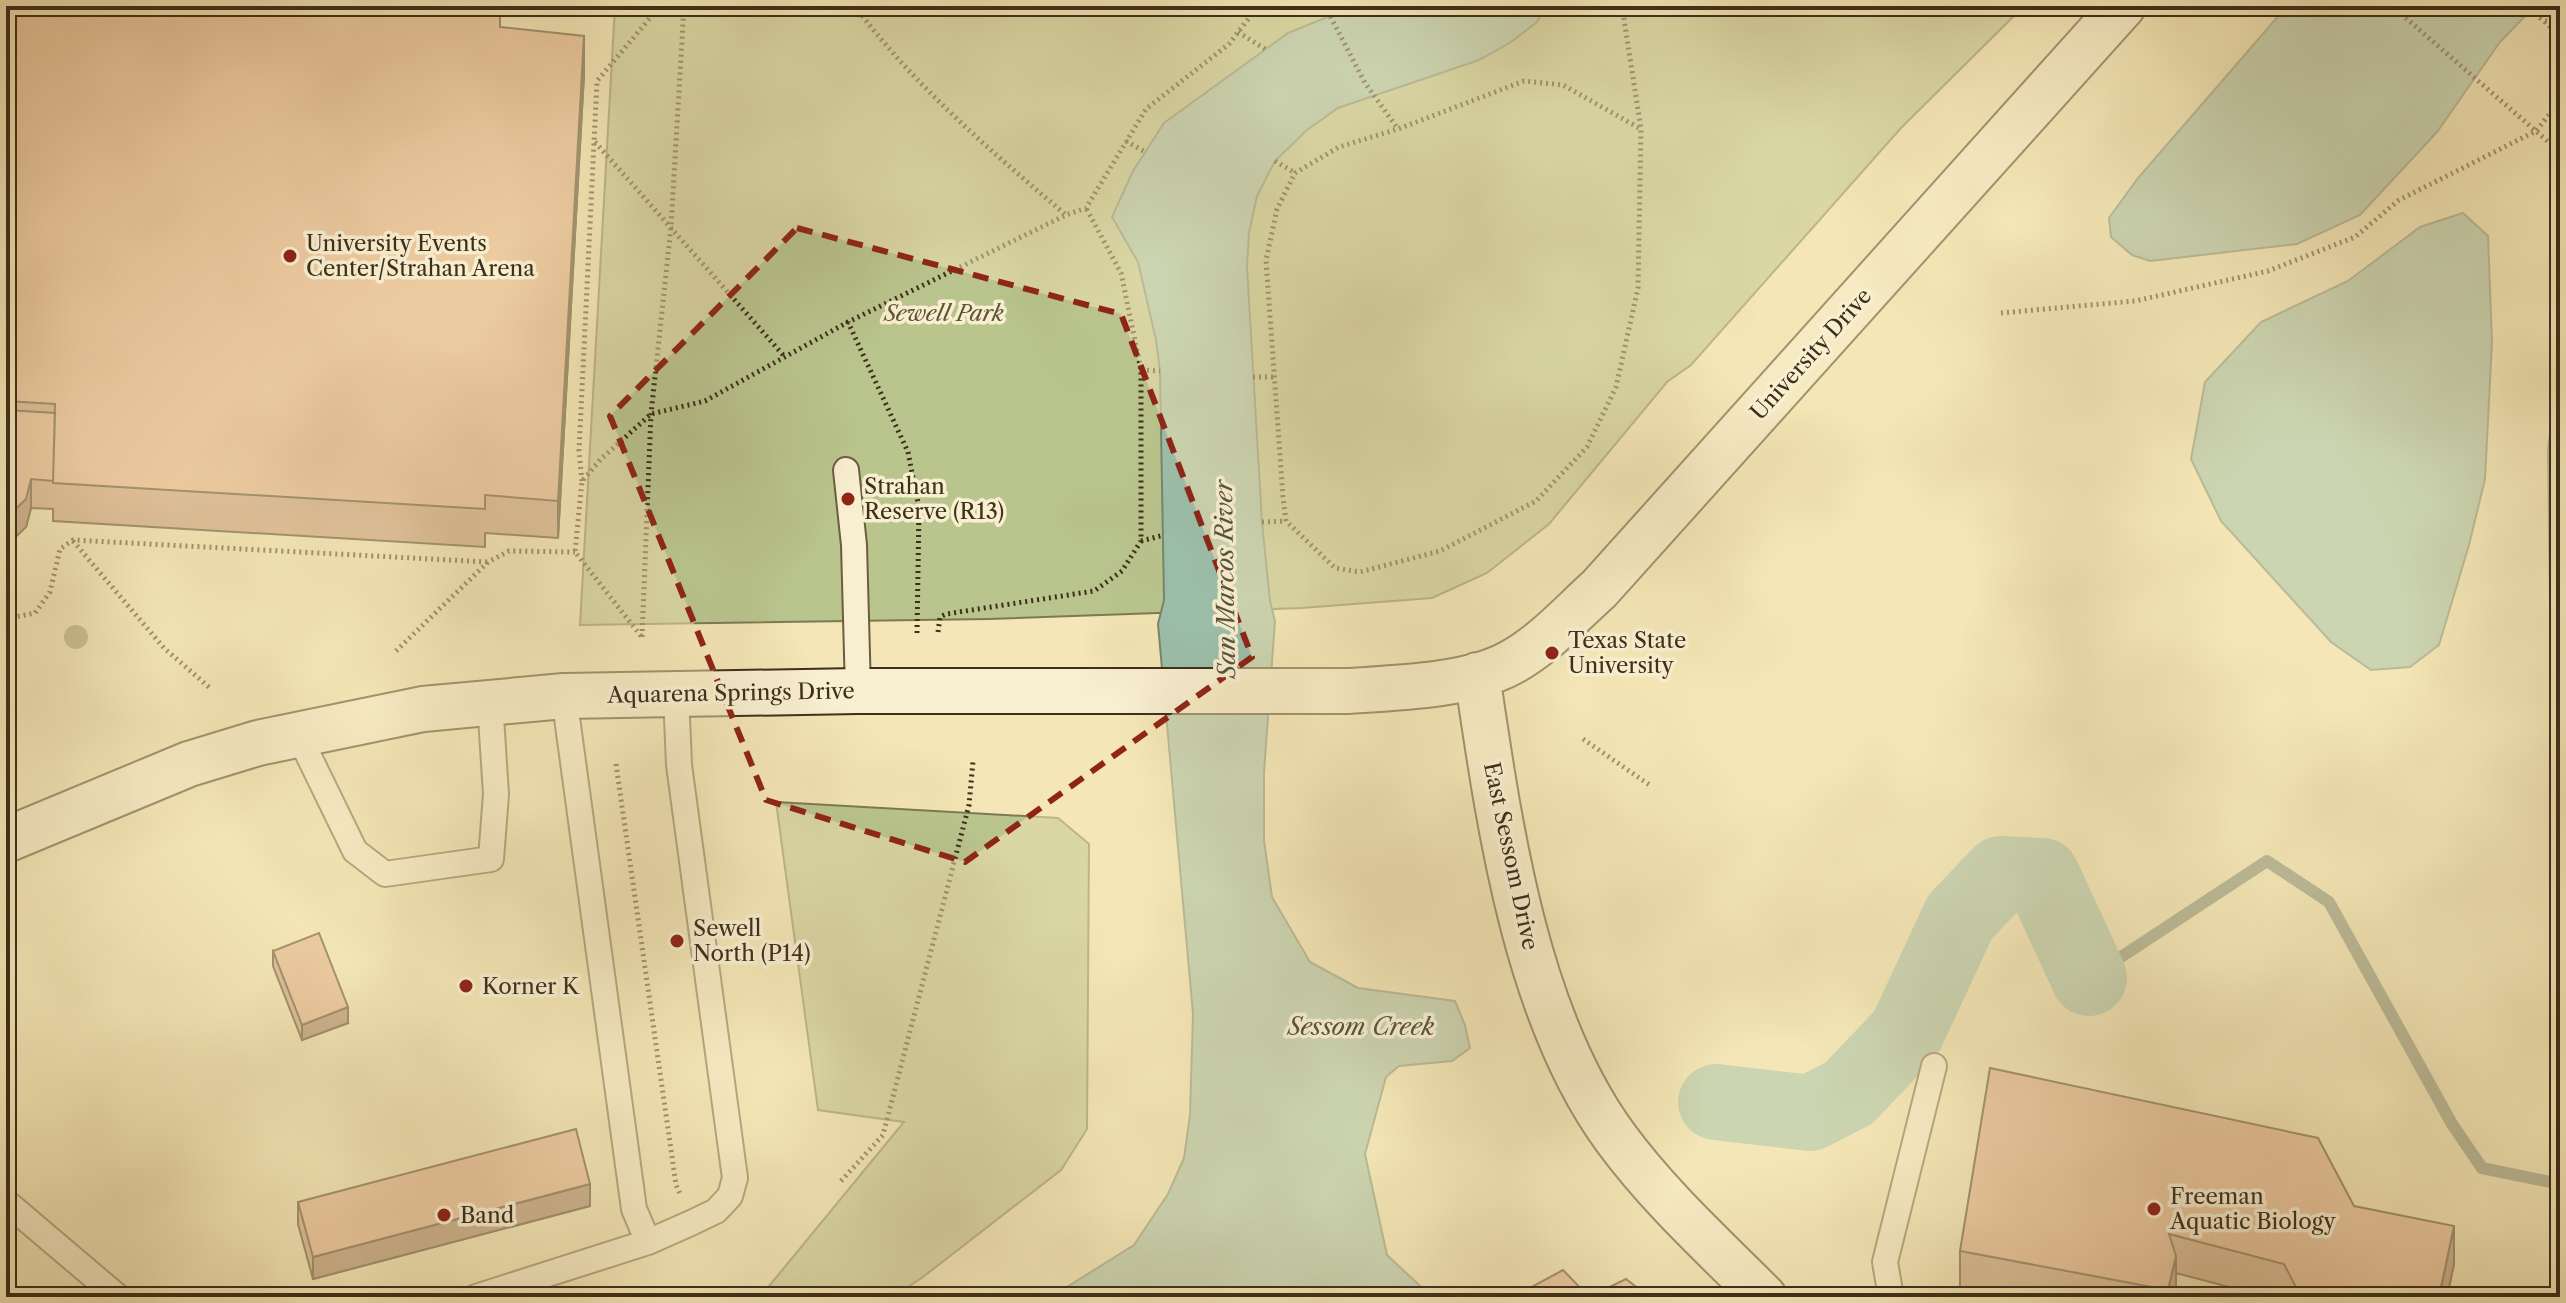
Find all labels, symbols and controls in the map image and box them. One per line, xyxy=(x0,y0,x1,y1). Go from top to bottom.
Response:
place label: University Events Center/Strahan Arena xyxy=(306,230,535,282)
marker: University Events Center/Strahan Arena xyxy=(281,247,299,265)
street label: University Drive xyxy=(1745,282,1877,426)
park label: Sewell Park xyxy=(882,300,1004,327)
place label: Strahan Reserve (R13) xyxy=(864,473,1004,525)
water label: San Marcos River xyxy=(1209,478,1241,680)
marker: Strahan Reserve (R13) xyxy=(839,490,857,508)
place label: Texas State University xyxy=(1568,627,1686,679)
marker: Texas State University xyxy=(1543,644,1561,662)
street label: Aquarena Springs Drive xyxy=(606,677,855,709)
street label: East Sessom Drive xyxy=(1478,760,1544,952)
place label: Sewell North (P14) xyxy=(693,915,811,967)
marker: Sewell North (P14) xyxy=(668,932,686,950)
place label: Korner K xyxy=(482,973,580,1000)
marker: Korner K xyxy=(457,977,475,995)
water label: Sessom Creek xyxy=(1286,1012,1435,1041)
place label: Freeman Aquatic Biology xyxy=(2169,1183,2336,1235)
marker: Freeman Aquatic Biology xyxy=(2145,1200,2163,1218)
place label: Band xyxy=(460,1202,514,1229)
marker: Band xyxy=(435,1206,453,1224)

